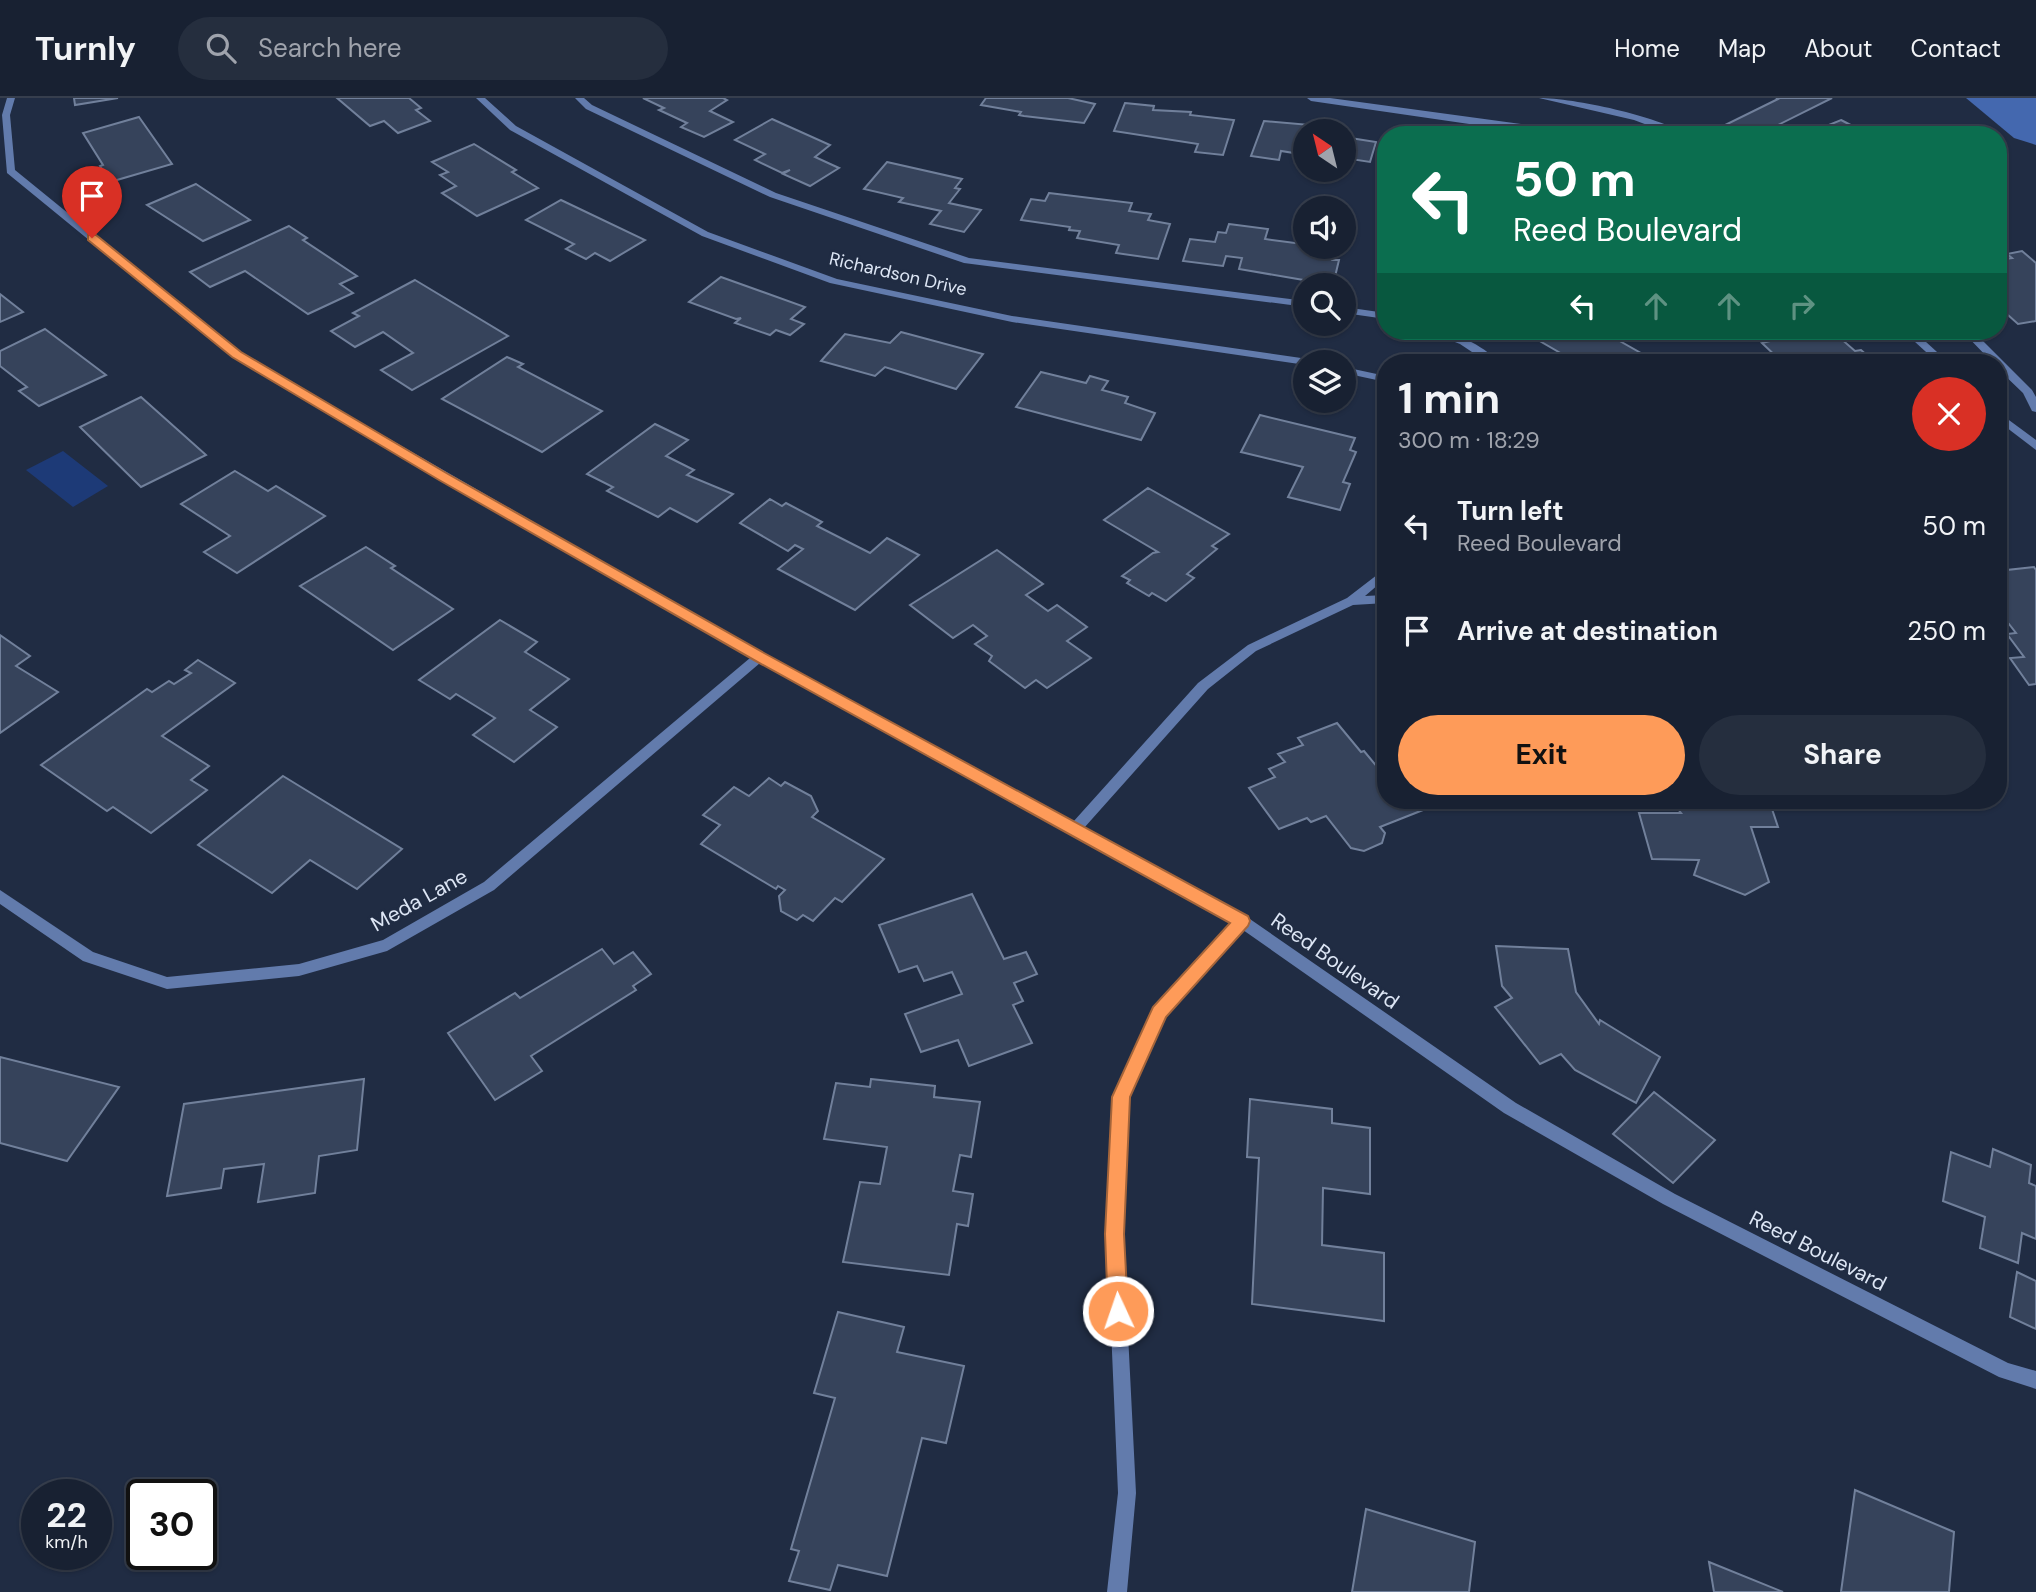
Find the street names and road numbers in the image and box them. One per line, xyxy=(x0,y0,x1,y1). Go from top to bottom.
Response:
street label: Richardson Drive xyxy=(827,247,969,301)
street label: Meda Lane xyxy=(366,862,472,938)
street label: Reed Boulevard xyxy=(1265,906,1405,1016)
street label: Reed Boulevard xyxy=(1745,1204,1891,1298)

